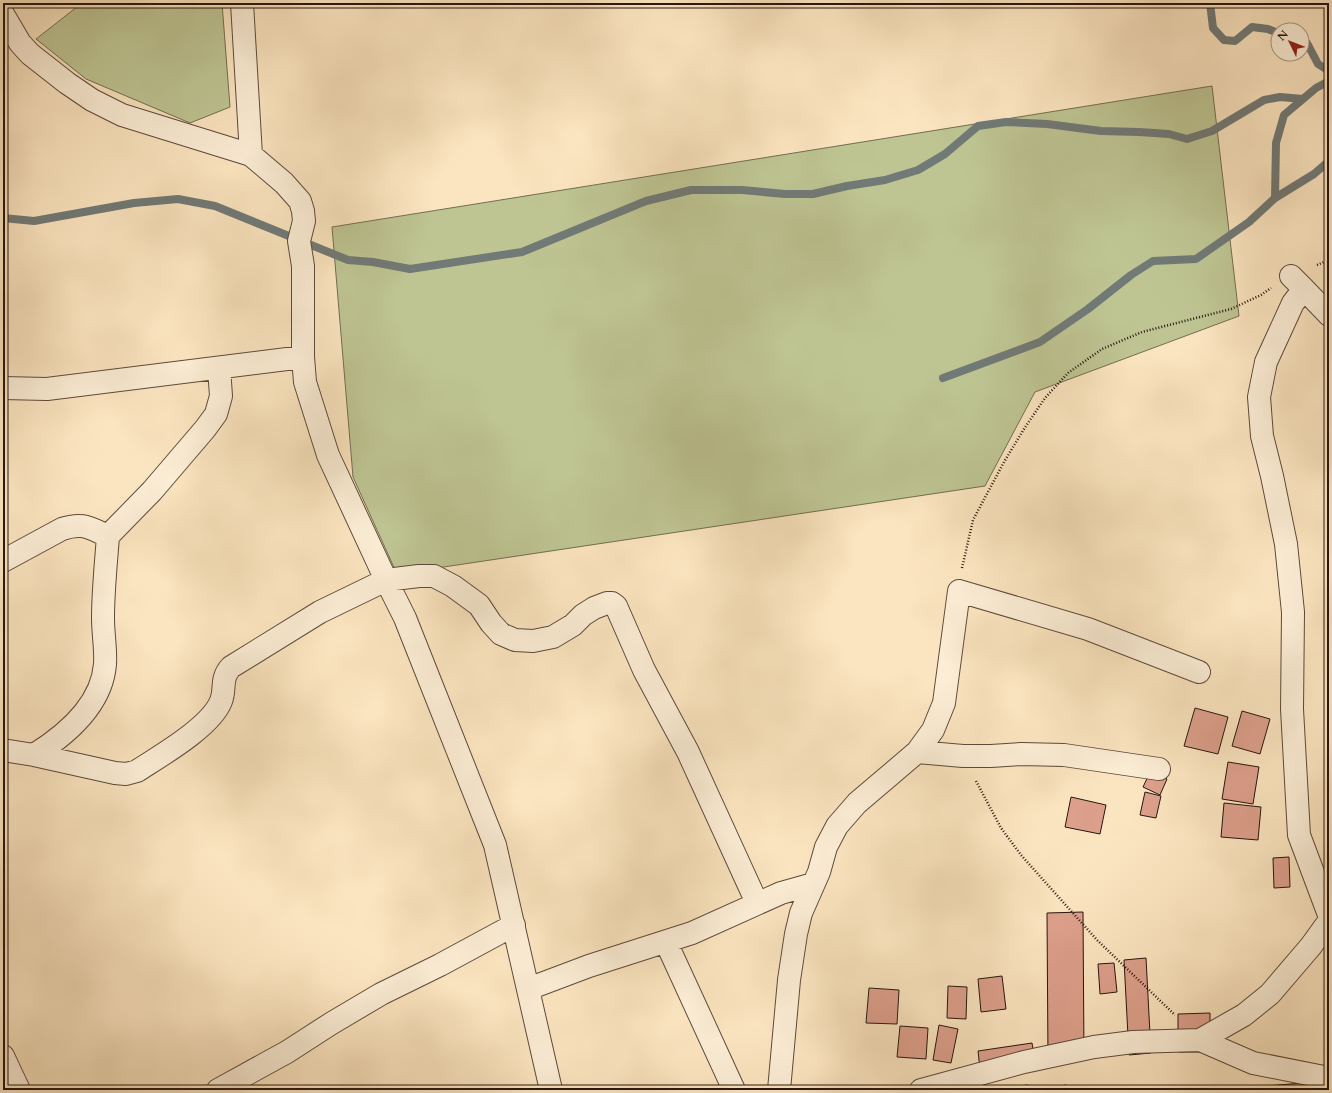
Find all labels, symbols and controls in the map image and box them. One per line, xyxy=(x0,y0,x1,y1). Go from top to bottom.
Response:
north arrow xyxy=(1270,22,1310,62)
text: N xyxy=(1274,27,1292,44)

